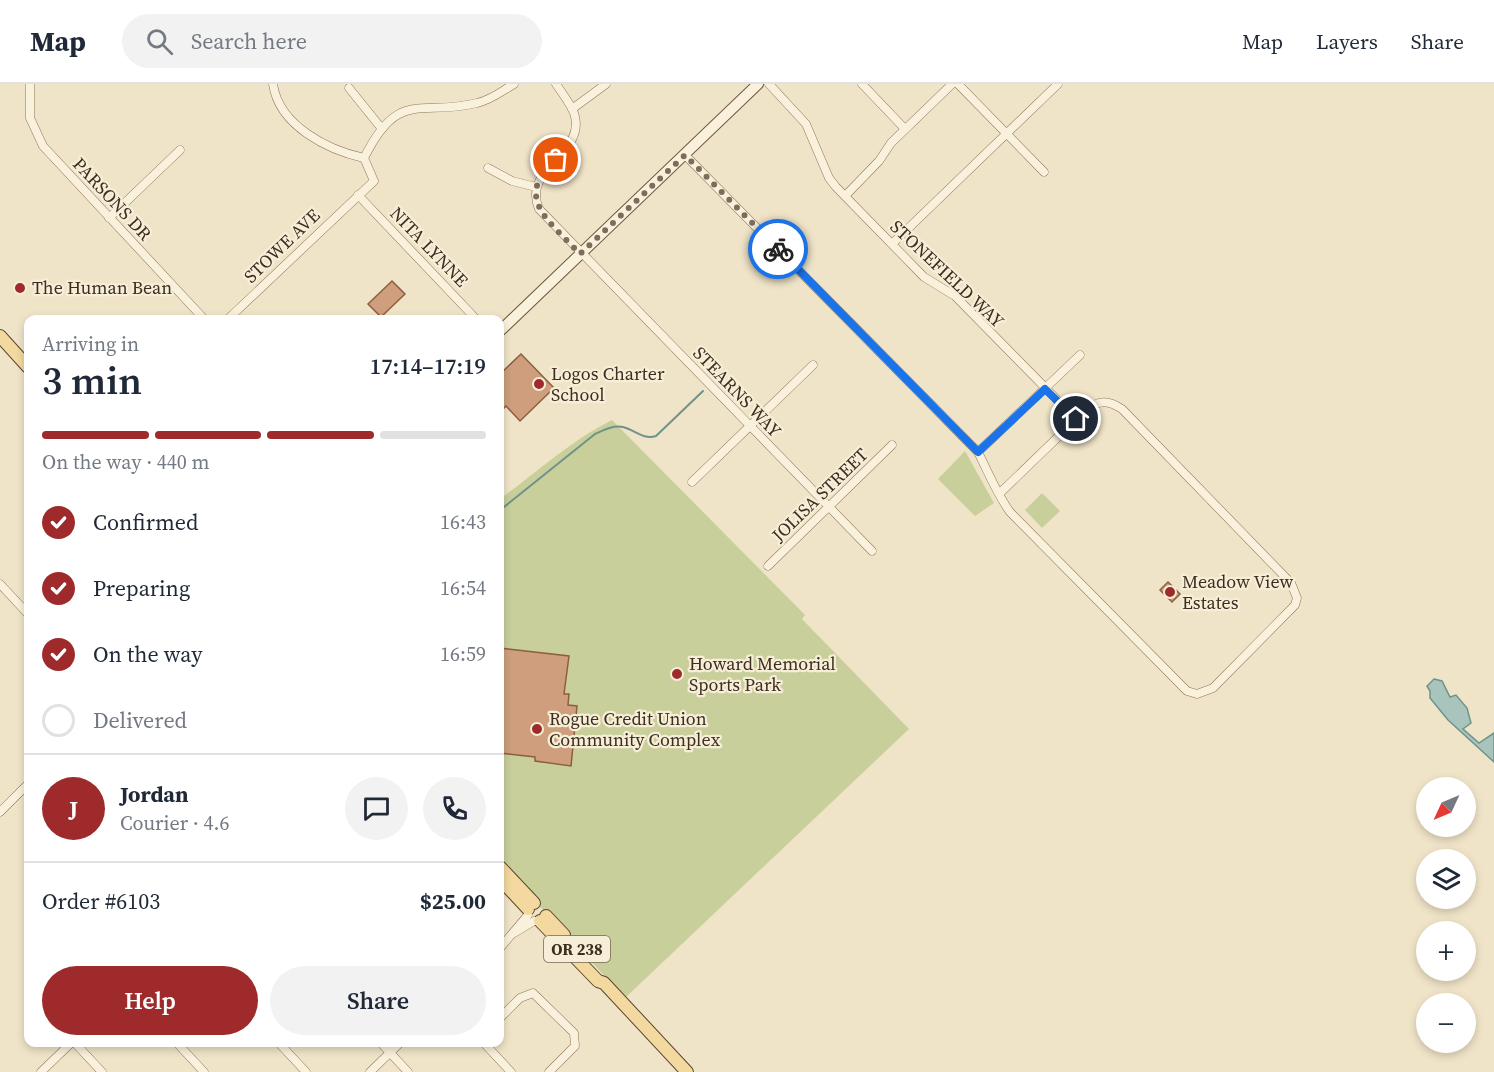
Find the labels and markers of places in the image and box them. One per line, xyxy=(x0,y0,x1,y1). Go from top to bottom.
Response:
pin xyxy=(530,134,581,185)
place label: The Human Bean xyxy=(32,275,172,300)
marker: The Human Bean xyxy=(13,281,27,295)
place label: Logos Charter School xyxy=(551,361,665,407)
marker: Logos Charter School xyxy=(532,377,546,391)
pin xyxy=(1050,393,1101,444)
place label: Meadow View Estates xyxy=(1182,569,1293,615)
marker: Meadow View Estates xyxy=(1163,585,1177,599)
place label: Howard Memorial Sports Park xyxy=(689,651,836,697)
marker: Howard Memorial Sports Park xyxy=(670,667,684,681)
place label: Rogue Credit Union Community Complex xyxy=(549,706,721,752)
marker: Rogue Credit Union Community Complex xyxy=(530,722,544,736)

